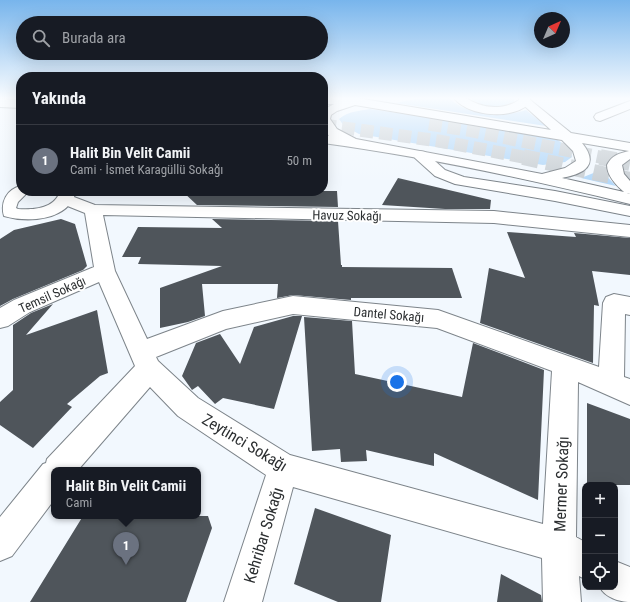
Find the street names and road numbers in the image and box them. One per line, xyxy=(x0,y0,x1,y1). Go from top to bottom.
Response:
street label: Havuz Sokağı xyxy=(312,207,382,224)
street label: Temsil Sokağı xyxy=(16,273,88,316)
street label: Dantel Sokağı xyxy=(353,304,425,325)
street label: Zeytinci Sokağı xyxy=(199,410,291,475)
street label: Mermer Sokağı xyxy=(550,436,573,532)
street label: Kehribar Sokağı xyxy=(240,485,287,585)

